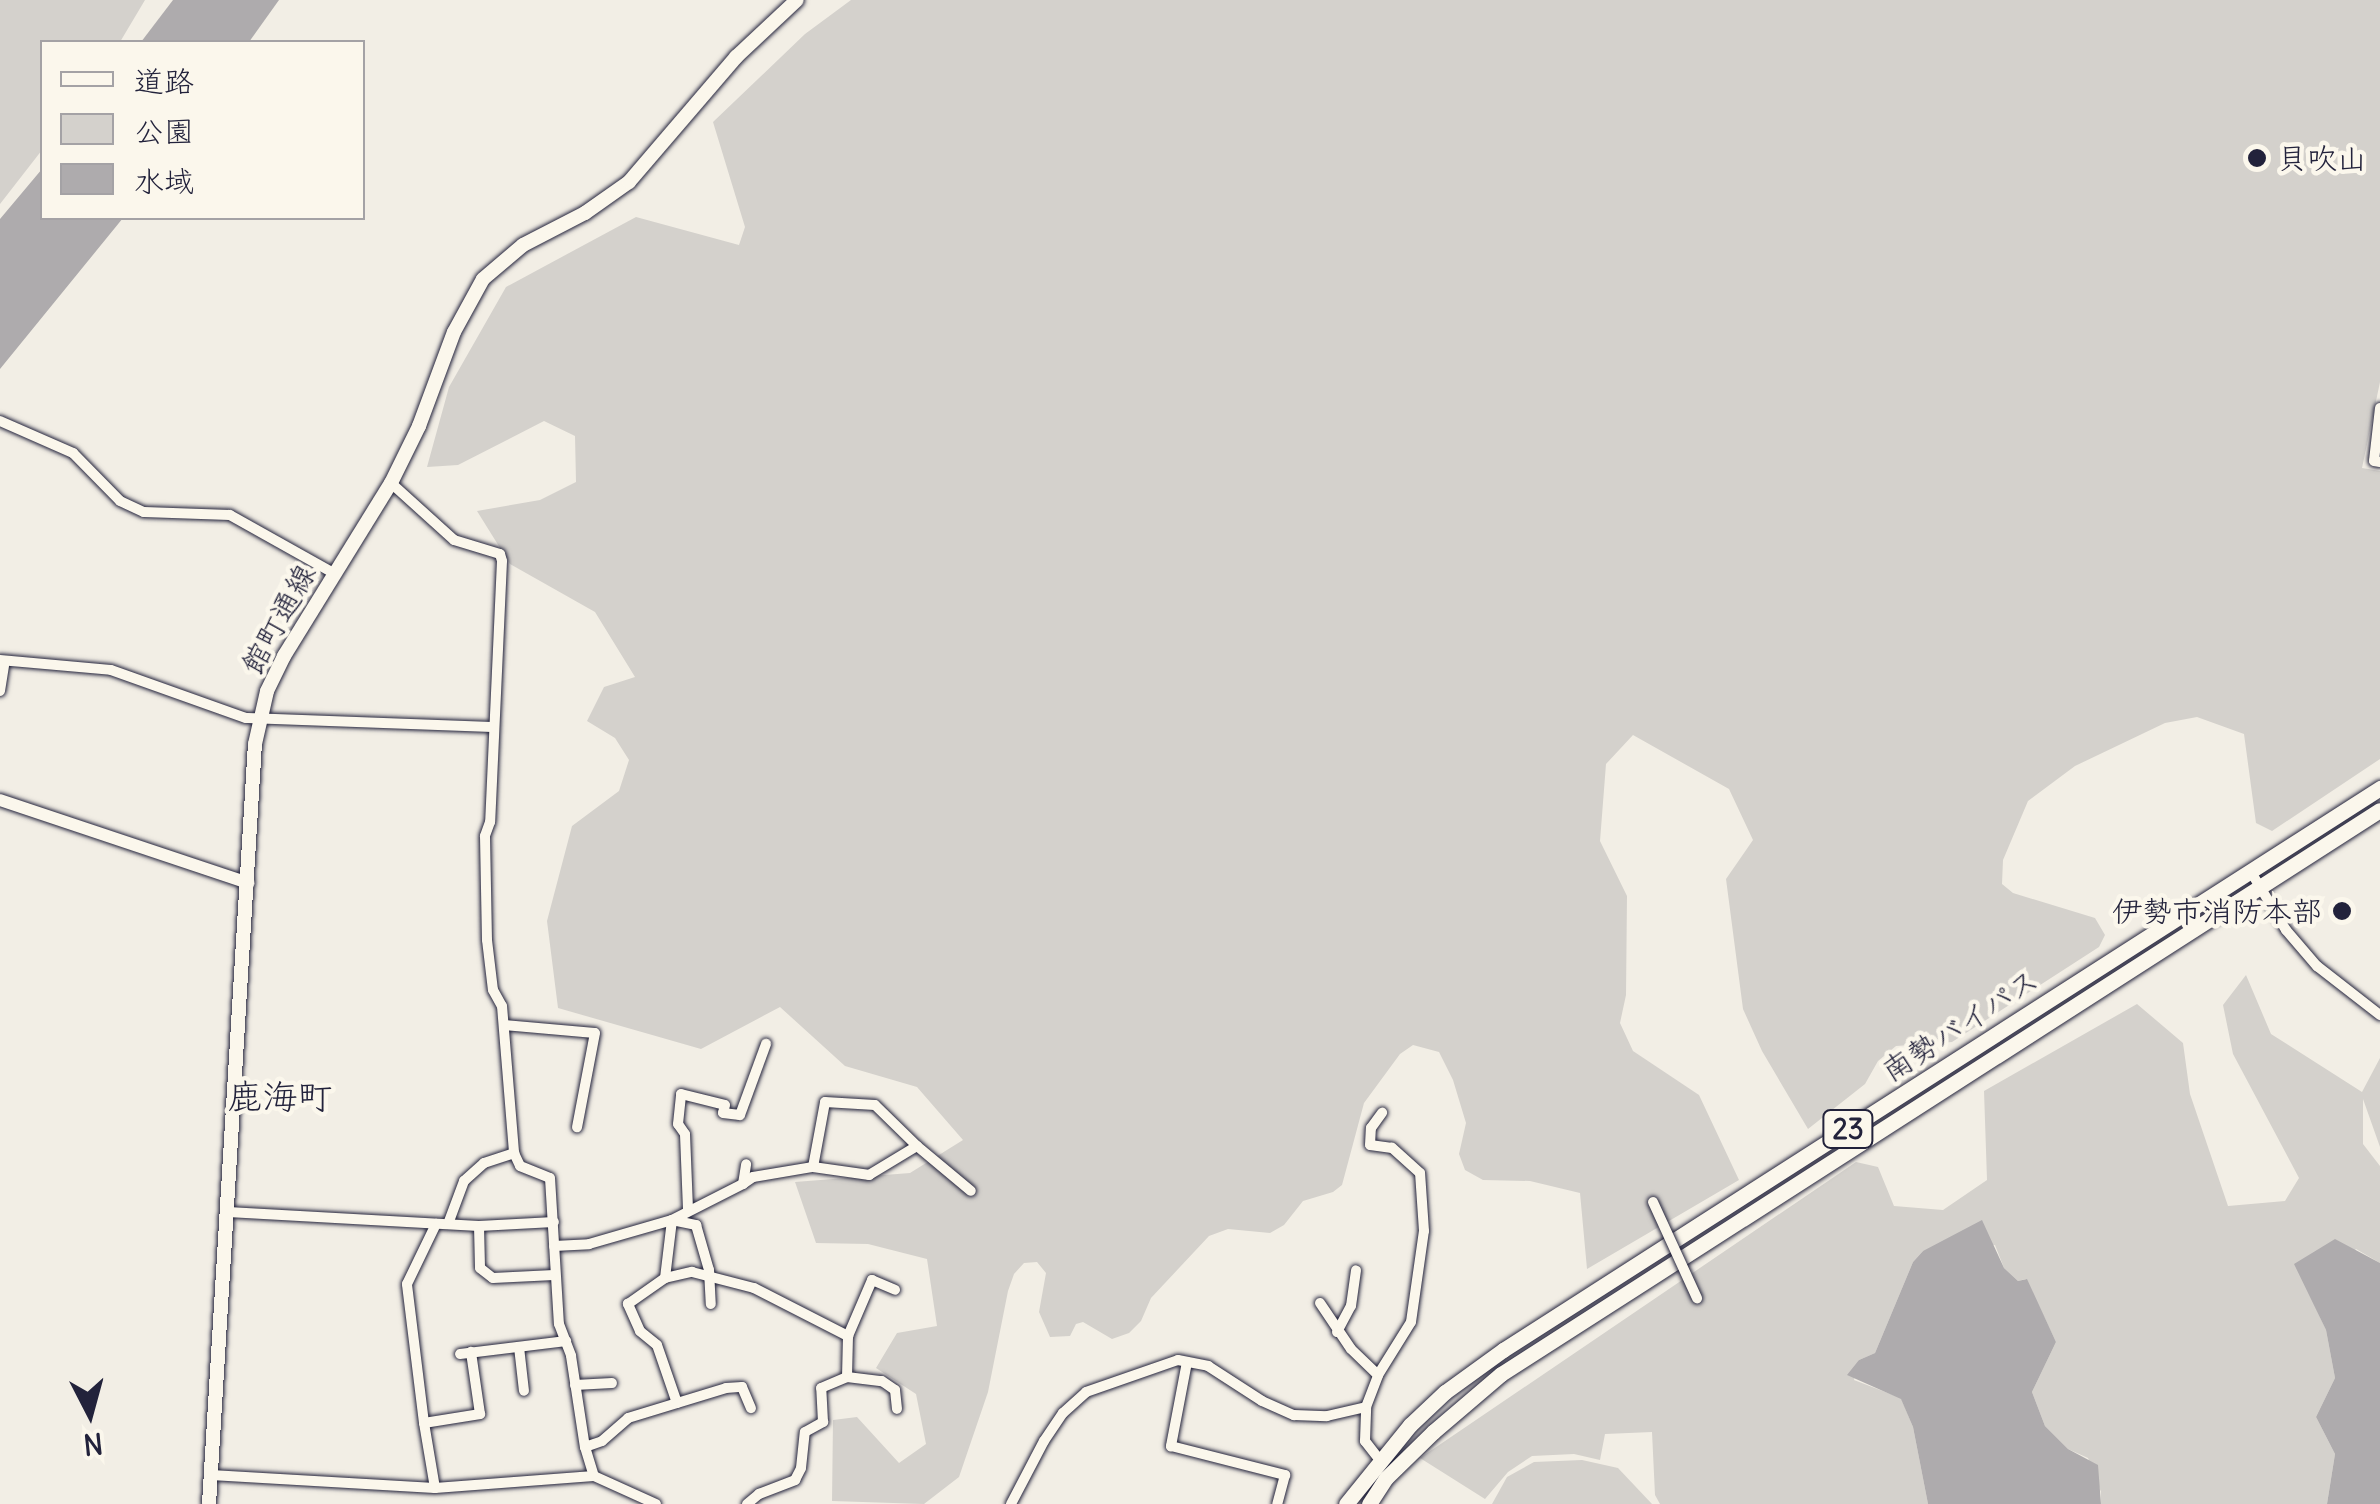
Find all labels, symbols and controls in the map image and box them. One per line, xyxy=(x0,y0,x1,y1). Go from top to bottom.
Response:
legend xyxy=(40,40,365,220)
text: 道路 xyxy=(134,62,194,100)
text: 公園 xyxy=(134,112,194,150)
place label: 貝吹山 xyxy=(2277,140,2367,176)
marker: 貝吹山 xyxy=(2246,147,2268,169)
text: 水域 xyxy=(134,162,194,200)
street label: 館町通線 xyxy=(233,558,323,680)
place label: 伊勢市消防本部 xyxy=(2112,893,2322,929)
marker: 伊勢市消防本部 xyxy=(2331,900,2353,922)
street label: 南勢バイパス xyxy=(1875,961,2045,1089)
district label: 鹿海町 xyxy=(228,1075,332,1117)
road number: 23 xyxy=(1820,1106,1876,1152)
north arrow xyxy=(40,1364,140,1464)
text: N xyxy=(82,1425,105,1463)

